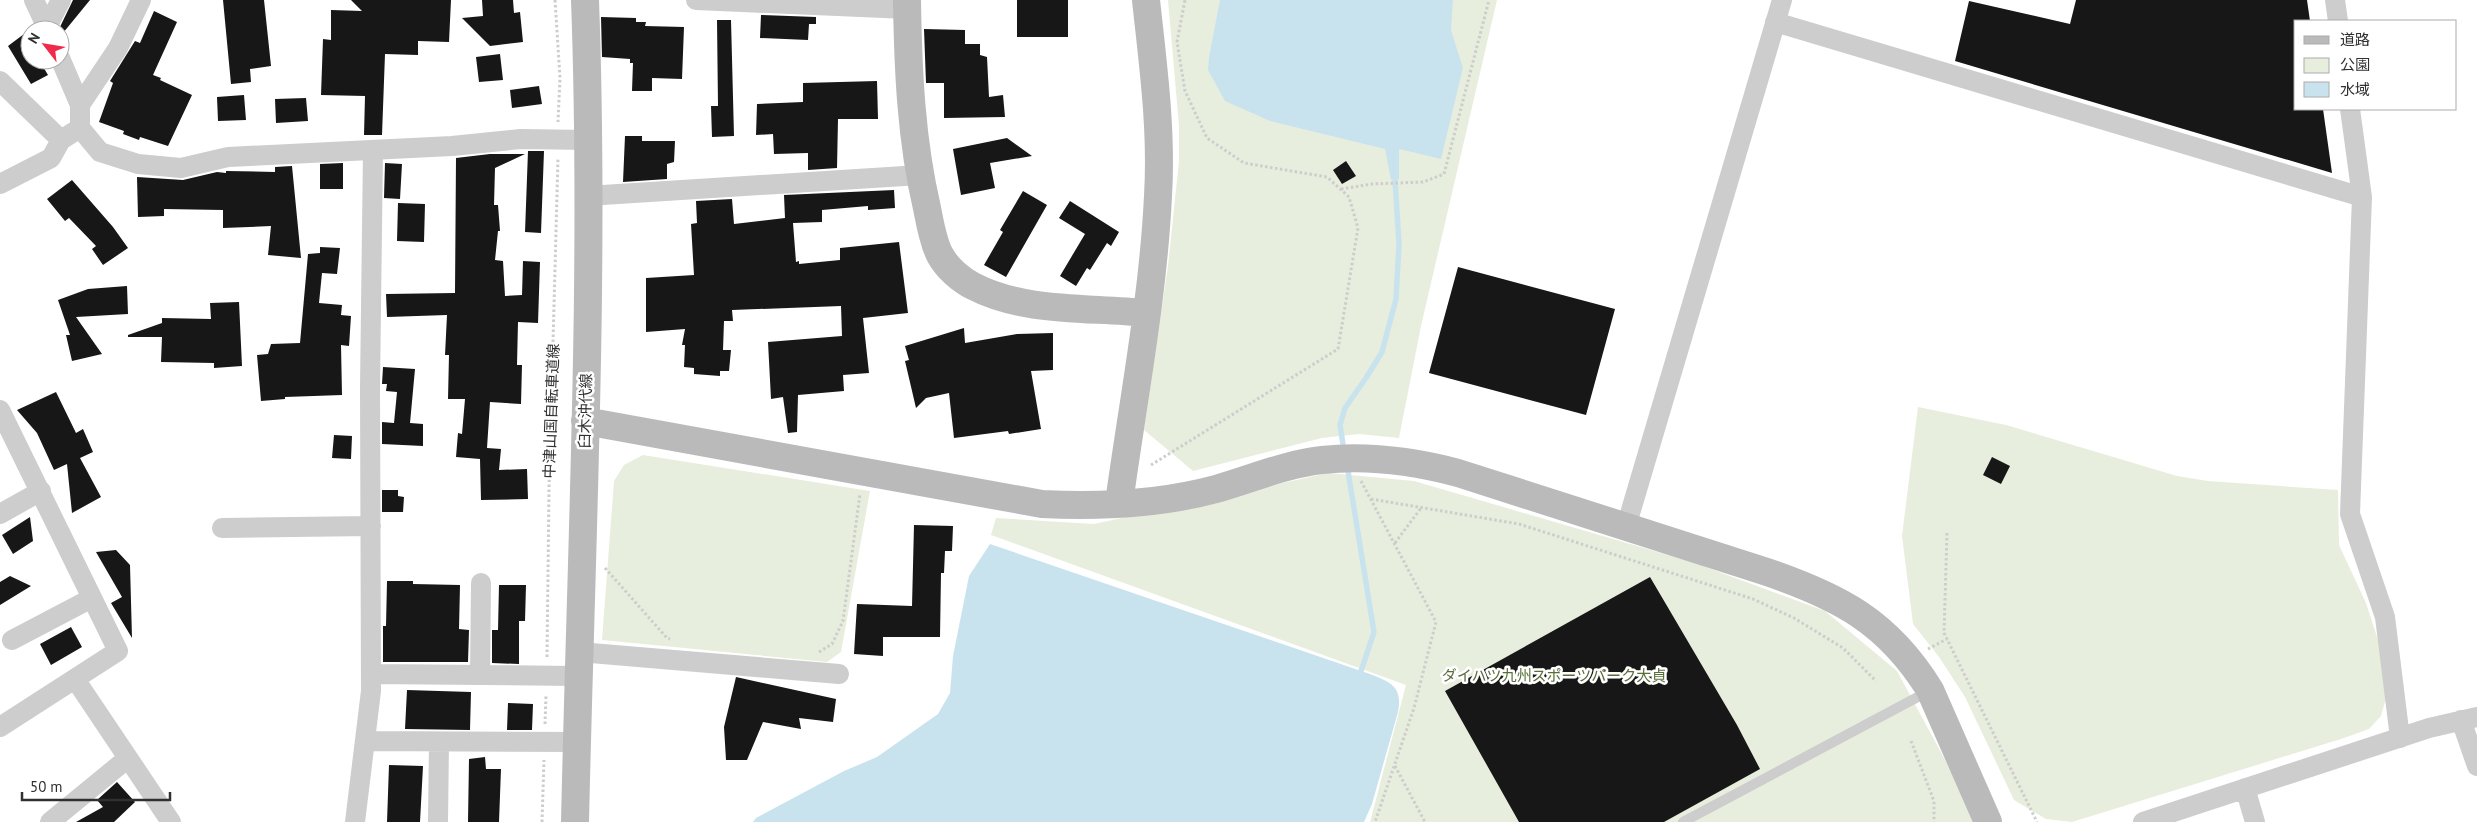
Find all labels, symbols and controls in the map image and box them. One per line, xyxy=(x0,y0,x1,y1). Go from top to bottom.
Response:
north arrow xyxy=(20,20,70,70)
legend xyxy=(2294,20,2457,110)
text: N xyxy=(24,30,44,47)
text: 道路 xyxy=(2340,30,2370,49)
text: 公園 xyxy=(2340,55,2370,74)
text: 水域 xyxy=(2340,80,2370,99)
street label: 中津山国自転車道線 xyxy=(539,343,563,479)
street label: 臼木沖代線 xyxy=(575,373,595,449)
park label: ダイハツ九州スポーツパーク大貞 xyxy=(1442,666,1666,685)
scale bar xyxy=(22,770,170,802)
text: 50 m xyxy=(30,777,63,796)

